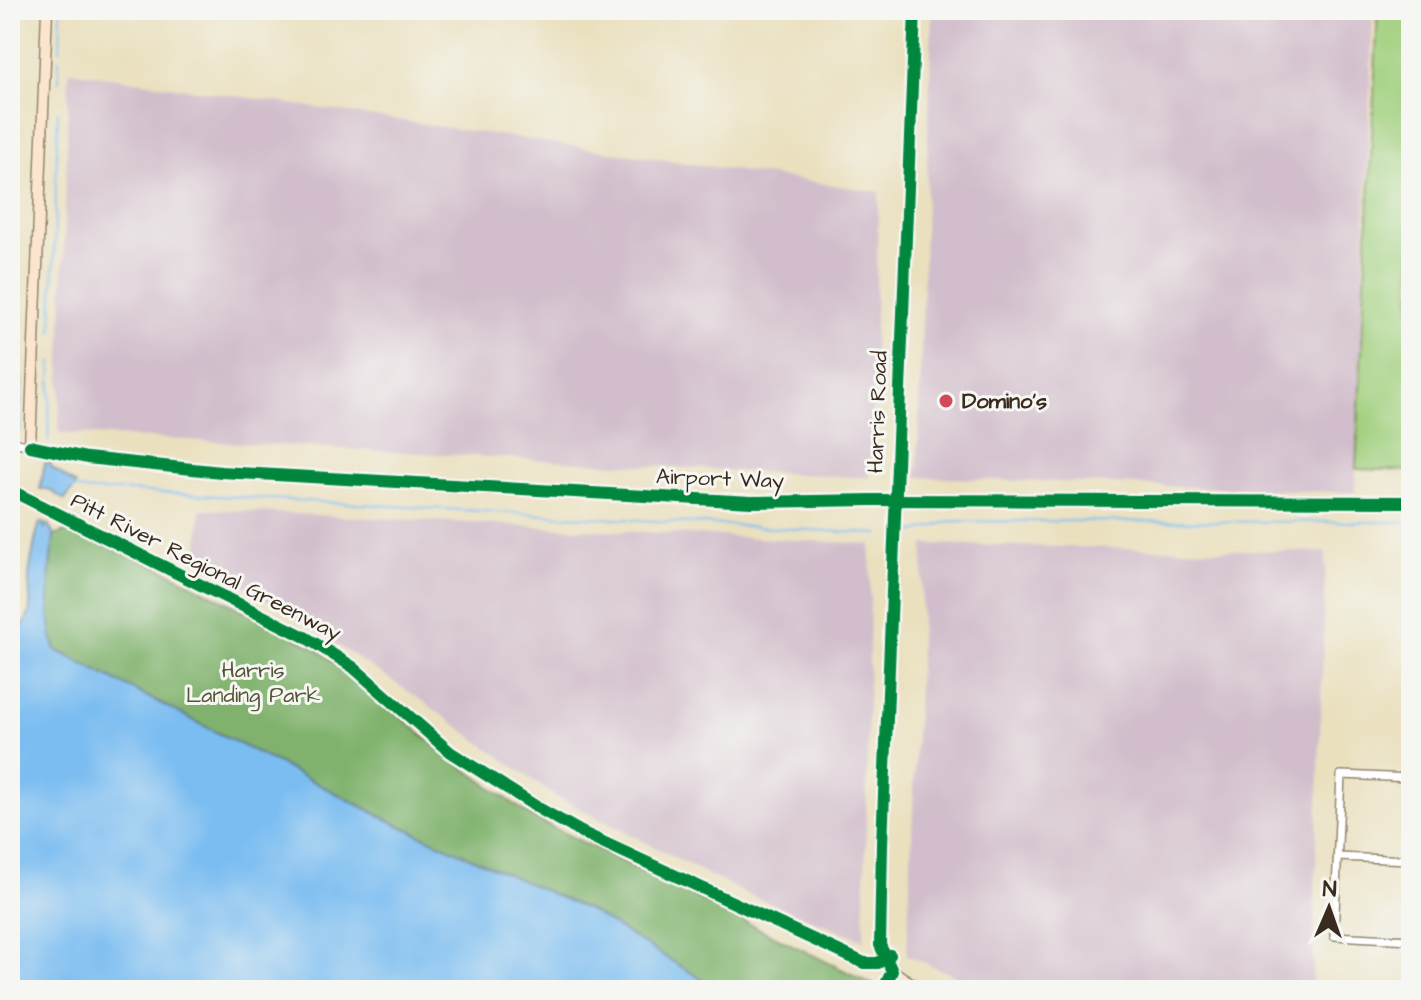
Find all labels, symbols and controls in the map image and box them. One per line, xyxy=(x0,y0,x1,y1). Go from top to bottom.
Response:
street label: Harris Road xyxy=(860,350,896,474)
place label: Domino's xyxy=(962,386,1047,417)
marker: Domino's xyxy=(937,392,955,410)
street label: Airport Way xyxy=(655,461,784,498)
street label: Pitt River Regional Greenway xyxy=(65,485,346,650)
park label: Harris Landing Park xyxy=(186,655,321,712)
north arrow xyxy=(1289,868,1369,948)
text: N xyxy=(1322,874,1337,905)

